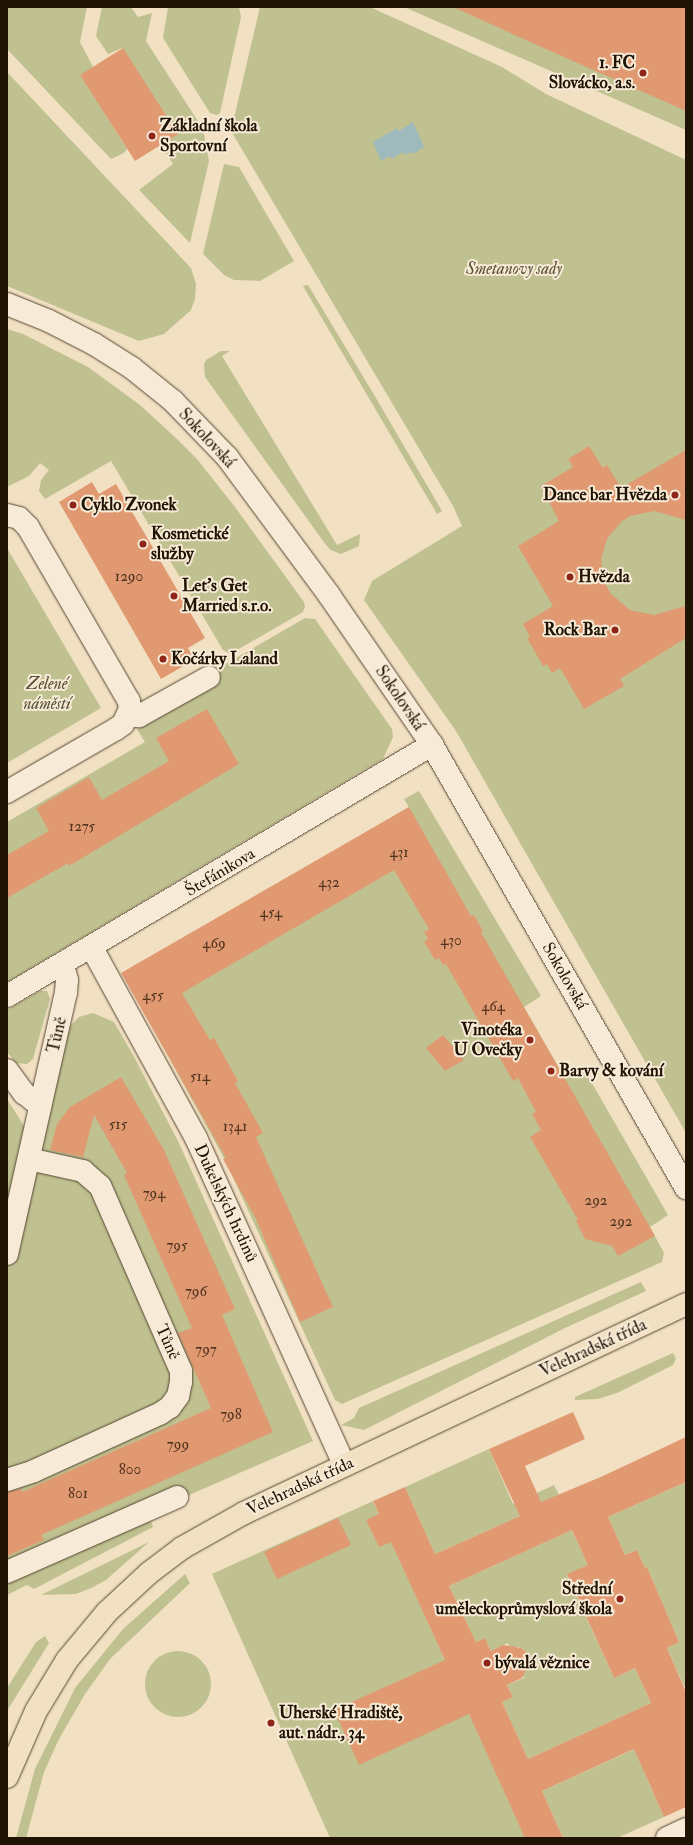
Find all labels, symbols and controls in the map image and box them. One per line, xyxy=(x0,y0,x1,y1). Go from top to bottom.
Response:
place label: 1. FC Slovácko, a.s. xyxy=(549,53,635,93)
marker: 1. FC Slovácko, a.s. xyxy=(638,68,648,78)
place label: Základní škola Sportovní xyxy=(160,116,258,156)
marker: Základní škola Sportovní xyxy=(147,131,157,141)
park label: Smetanovy sady xyxy=(466,259,562,279)
street label: Sokolovská xyxy=(174,404,240,472)
place label: Dance bar Hvězda xyxy=(543,485,667,505)
marker: Dance bar Hvězda xyxy=(670,490,680,500)
place label: Cyklo Zvonek xyxy=(81,495,177,515)
marker: Cyklo Zvonek xyxy=(68,500,78,510)
place label: Kosmetické služby xyxy=(151,524,229,564)
marker: Kosmetické služby xyxy=(138,539,148,549)
place label: Hvězda xyxy=(578,567,630,587)
house number: 1290 xyxy=(115,568,143,586)
marker: Hvězda xyxy=(565,572,575,582)
place label: Let's Get Married s.r.o. xyxy=(182,576,272,616)
marker: Let's Get Married s.r.o. xyxy=(169,591,179,601)
place label: Rock Bar xyxy=(544,620,607,640)
marker: Rock Bar xyxy=(610,625,620,635)
place label: Kočárky Laland xyxy=(171,649,278,669)
marker: Kočárky Laland xyxy=(158,654,168,664)
street label: Sokolovská xyxy=(371,662,429,734)
park label: Zelené náměstí xyxy=(23,674,71,714)
house number: 1275 xyxy=(69,818,95,836)
street label: Štefánikova xyxy=(181,843,259,901)
house number: 431 xyxy=(389,844,409,862)
house number: 432 xyxy=(318,874,340,892)
house number: 454 xyxy=(260,904,282,922)
house number: 430 xyxy=(440,932,462,950)
house number: 469 xyxy=(202,935,226,953)
street label: Sokolovská xyxy=(538,939,592,1013)
house number: 455 xyxy=(142,987,164,1005)
house number: 464 xyxy=(481,998,505,1016)
street label: Tůně xyxy=(43,1015,71,1055)
place label: Vinotéka U Ovečky xyxy=(454,1020,522,1060)
marker: Vinotéka U Ovečky xyxy=(525,1035,535,1045)
place label: Barvy & kování xyxy=(559,1061,663,1081)
marker: Barvy & kování xyxy=(546,1066,556,1076)
house number: 514 xyxy=(190,1068,210,1086)
house number: 515 xyxy=(109,1116,127,1134)
house number: 1341 xyxy=(223,1118,247,1136)
street label: Dukelských hrdinů xyxy=(190,1141,262,1265)
house number: 794 xyxy=(143,1185,165,1203)
house number: 292 xyxy=(585,1192,607,1210)
house number: 292 xyxy=(610,1213,632,1231)
house number: 795 xyxy=(166,1237,188,1255)
house number: 796 xyxy=(185,1283,207,1301)
street label: Velehradská třída xyxy=(536,1314,650,1382)
street label: Tůně xyxy=(151,1321,185,1363)
house number: 797 xyxy=(195,1341,217,1359)
house number: 798 xyxy=(220,1406,242,1424)
house number: 799 xyxy=(167,1436,189,1454)
street label: Velehradská třída xyxy=(243,1452,357,1520)
house number: 800 xyxy=(119,1461,141,1479)
house number: 801 xyxy=(68,1485,88,1503)
place label: Střední uměleckoprůmyslová škola xyxy=(436,1579,612,1619)
marker: Střední uměleckoprůmyslová škola xyxy=(615,1594,625,1604)
place label: bývalá věznice xyxy=(495,1653,590,1673)
marker: bývalá věznice xyxy=(482,1658,492,1668)
place label: Uherské Hradiště, aut. nádr., 34 xyxy=(279,1703,403,1743)
marker: Uherské Hradiště, aut. nádr., 34 xyxy=(266,1718,276,1728)

